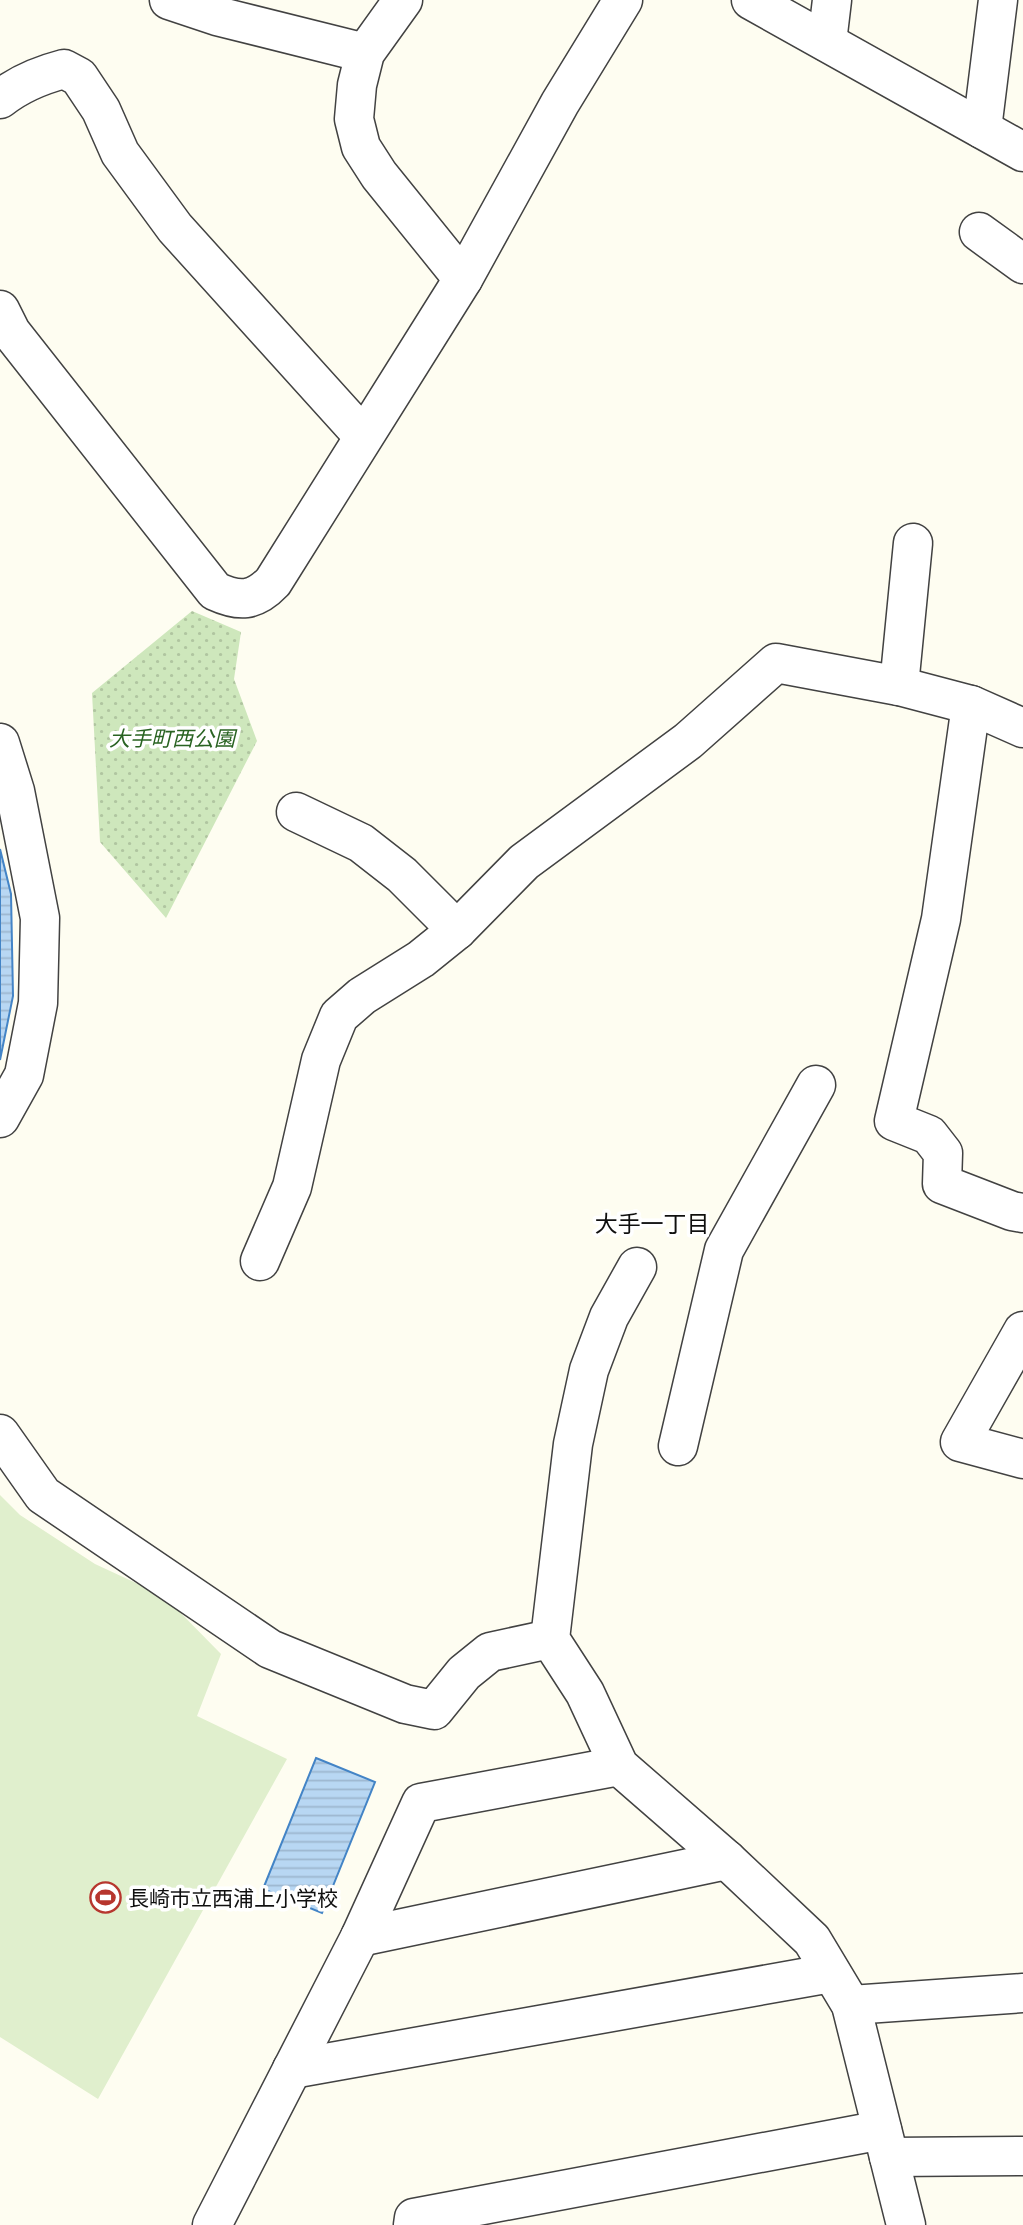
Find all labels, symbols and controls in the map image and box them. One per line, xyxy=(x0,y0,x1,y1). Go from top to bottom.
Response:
park label: 大手町西公園 xyxy=(109,724,238,752)
district label: 大手一丁目 xyxy=(595,1208,710,1238)
sports icon: 長崎市立西浦上小学校 xyxy=(88,1881,122,1915)
place label: 長崎市立西浦上小学校 xyxy=(128,1884,338,1912)

